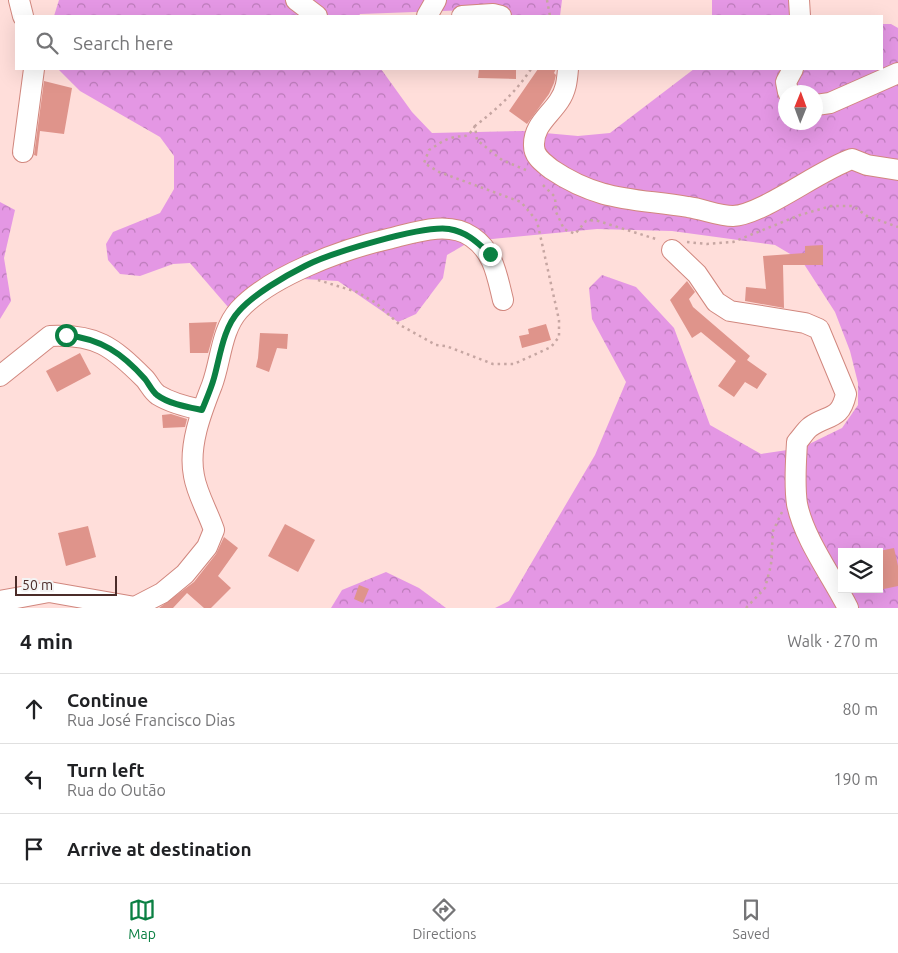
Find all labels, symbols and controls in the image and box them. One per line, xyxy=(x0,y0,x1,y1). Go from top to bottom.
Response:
search box xyxy=(15,15,883,70)
icon: search xyxy=(33,29,61,57)
text: Search here xyxy=(73,32,173,54)
north arrow xyxy=(778,85,823,130)
route end xyxy=(479,243,502,266)
route start xyxy=(55,324,78,347)
map controls xyxy=(838,548,883,593)
button: layers xyxy=(838,548,883,593)
scale bar xyxy=(15,573,118,596)
text: 50 m xyxy=(22,577,53,593)
text: 4 min xyxy=(20,629,73,653)
text: Walk · 270 m xyxy=(787,632,878,650)
text: Continue xyxy=(67,689,148,711)
icon: ahead xyxy=(20,695,48,723)
text: 80 m xyxy=(842,700,878,718)
text: Rua José Francisco Dias xyxy=(67,711,235,729)
text: Turn left xyxy=(67,759,145,781)
icon: left xyxy=(20,765,48,793)
text: 190 m xyxy=(833,770,878,788)
text: Rua do Outão xyxy=(67,781,166,799)
icon: arrive xyxy=(20,835,48,863)
text: Arrive at destination xyxy=(67,838,252,860)
tab: Map xyxy=(128,896,156,942)
tab: Directions xyxy=(412,896,476,942)
tab: Saved xyxy=(733,896,770,942)

